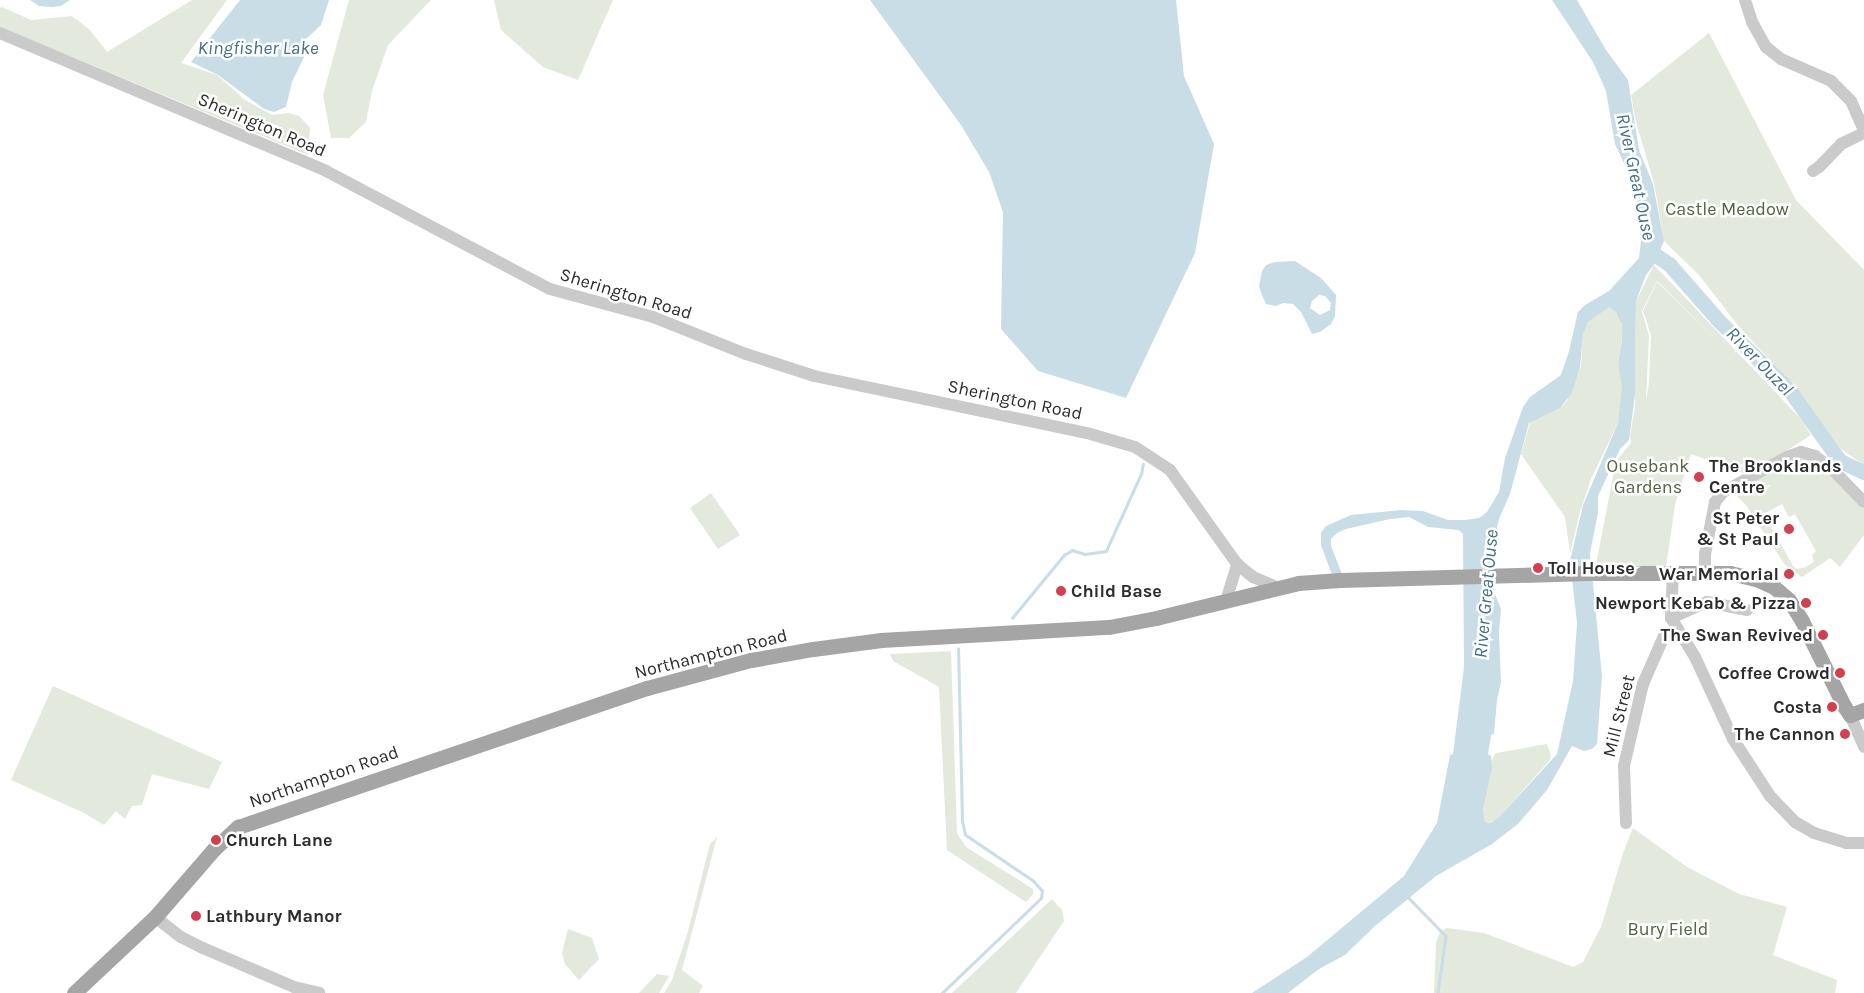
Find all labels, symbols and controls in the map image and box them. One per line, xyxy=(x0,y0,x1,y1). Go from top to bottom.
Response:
water label: Kingfisher Lake xyxy=(197,38,319,60)
street label: Sherington Road xyxy=(195,88,329,162)
water label: River Great Ouse xyxy=(1610,111,1660,243)
park label: Castle Meadow xyxy=(1665,198,1789,220)
street label: Sherington Road xyxy=(557,264,695,324)
water label: River Ouzel xyxy=(1721,323,1797,401)
street label: Sherington Road xyxy=(946,375,1084,425)
park label: Ousebank Gardens xyxy=(1607,456,1689,498)
place label: The Brooklands Centre xyxy=(1709,456,1841,498)
marker: The Brooklands Centre xyxy=(1693,471,1705,483)
place label: St Peter & St Paul xyxy=(1696,508,1779,550)
marker: St Peter & St Paul xyxy=(1783,523,1795,535)
water label: River Great Ouse xyxy=(1470,529,1504,659)
place label: Toll House xyxy=(1548,557,1635,579)
marker: Toll House xyxy=(1532,562,1544,574)
place label: War Memorial xyxy=(1659,563,1779,585)
marker: War Memorial xyxy=(1783,568,1795,580)
place label: Child Base xyxy=(1071,580,1162,602)
marker: Child Base xyxy=(1055,585,1067,597)
place label: Newport Kebab & Pizza xyxy=(1595,592,1796,614)
marker: Newport Kebab & Pizza xyxy=(1800,597,1812,609)
place label: The Swan Revived xyxy=(1660,624,1813,646)
street label: Northampton Road xyxy=(632,625,790,683)
marker: The Swan Revived xyxy=(1817,629,1829,641)
place label: Coffee Crowd xyxy=(1718,662,1830,684)
marker: Coffee Crowd xyxy=(1834,667,1846,679)
street label: Mill Street xyxy=(1598,672,1640,760)
place label: Costa xyxy=(1773,696,1822,718)
marker: Costa xyxy=(1826,701,1838,713)
place label: The Cannon xyxy=(1734,723,1835,745)
marker: The Cannon xyxy=(1839,728,1851,740)
street label: Northampton Road xyxy=(246,741,402,813)
place label: Church Lane xyxy=(226,829,332,851)
marker: Church Lane xyxy=(210,834,222,846)
place label: Lathbury Manor xyxy=(206,905,341,927)
marker: Lathbury Manor xyxy=(190,910,202,922)
park label: Bury Field xyxy=(1628,918,1708,940)

